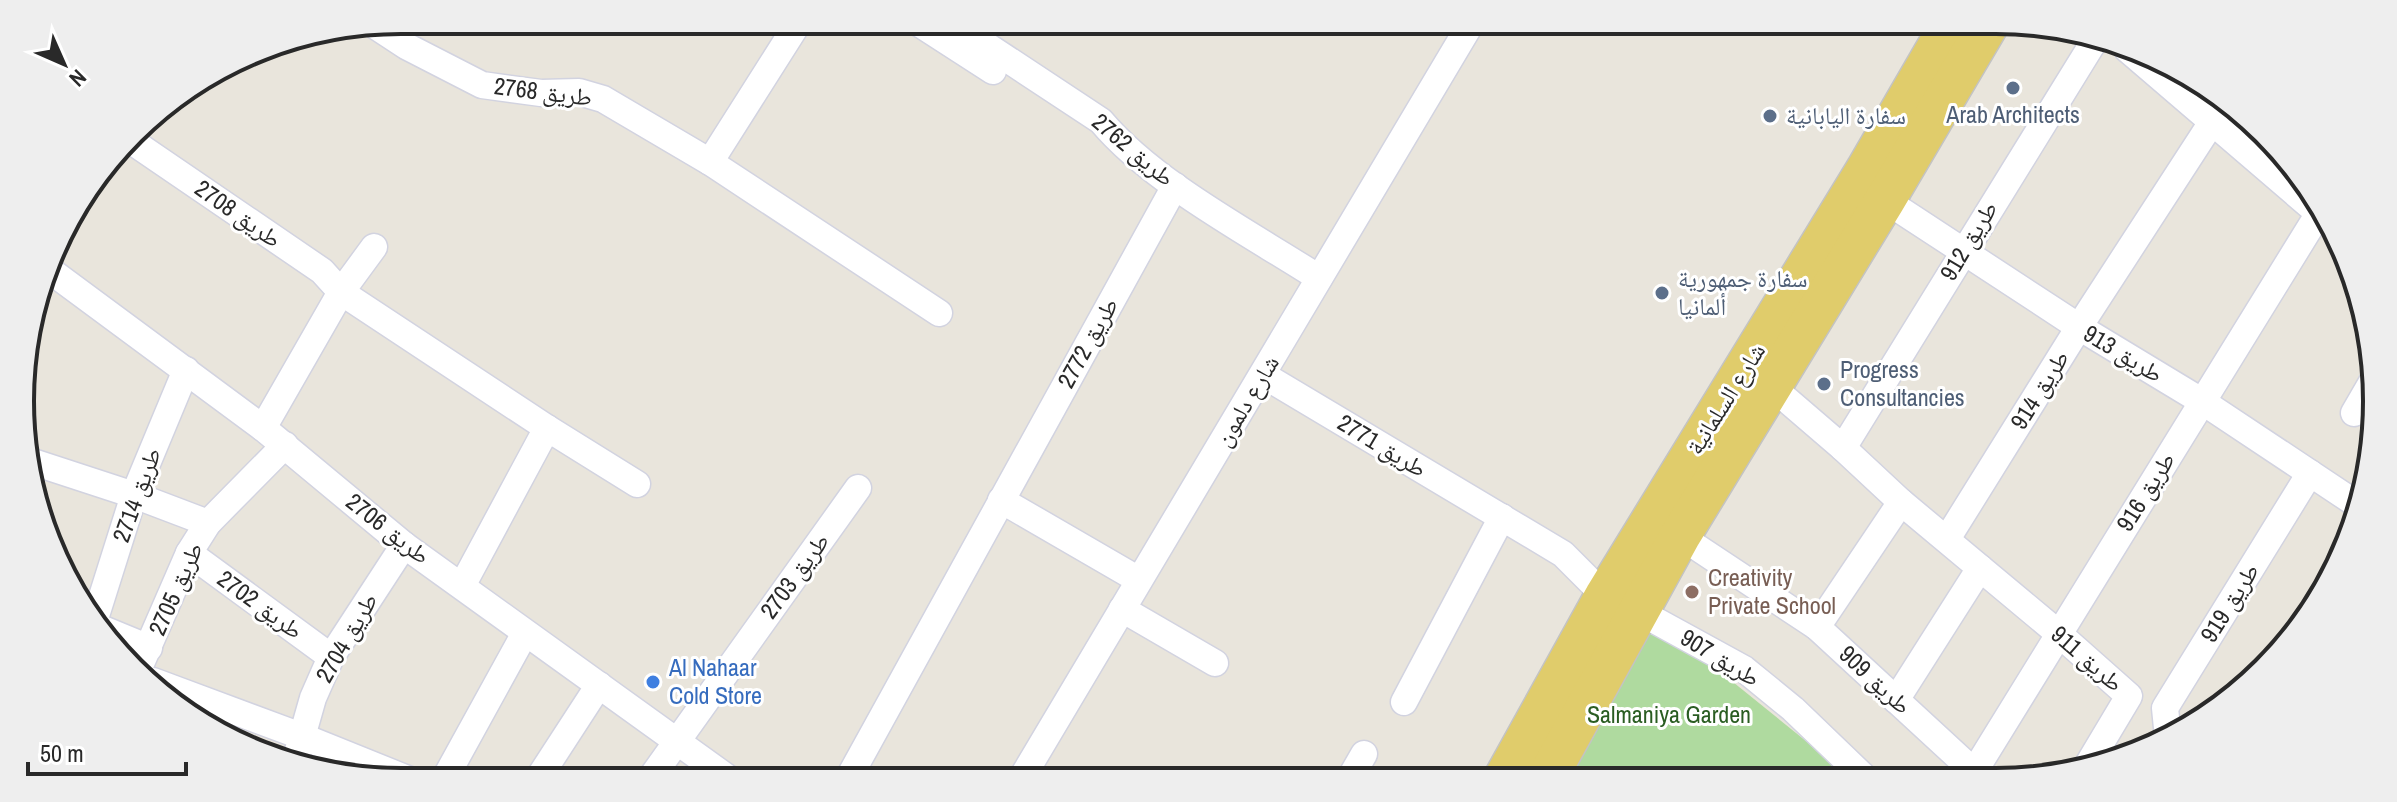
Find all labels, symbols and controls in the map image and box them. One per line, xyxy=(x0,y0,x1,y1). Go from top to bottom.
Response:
north arrow xyxy=(24,24,104,104)
text: N xyxy=(63,63,93,93)
street label: طريق 2768 xyxy=(492,69,594,113)
marker: Arab Architects xyxy=(2004,79,2022,97)
place label: Arab Architects xyxy=(1945,98,2080,130)
place label: سفارة اليابانية xyxy=(1786,99,1906,131)
street label: طريق 2762 xyxy=(1086,105,1182,193)
marker: سفارة اليابانية xyxy=(1761,107,1779,125)
street label: طريق 2708 xyxy=(189,172,288,255)
street label: طريق 912 xyxy=(1932,195,2004,286)
place label: سفارة جمهورية ألمانيا xyxy=(1678,262,1808,322)
marker: سفارة جمهورية ألمانيا xyxy=(1653,284,1671,302)
street label: طريق 2772 xyxy=(1049,292,1125,393)
street label: طريق 913 xyxy=(2078,317,2169,389)
street label: شارع السلمانية xyxy=(1678,337,1772,460)
street label: طريق 914 xyxy=(2002,344,2076,435)
street label: شارع دلمون xyxy=(1206,349,1286,452)
place label: Progress Consultancies xyxy=(1840,353,1965,413)
marker: Progress Consultancies xyxy=(1815,375,1833,393)
street label: طريق 2771 xyxy=(1332,406,1433,484)
street label: طريق 2714 xyxy=(104,443,168,546)
street label: طريق 916 xyxy=(2108,446,2182,537)
street label: طريق 2706 xyxy=(340,485,437,571)
street label: طريق 2703 xyxy=(752,526,836,625)
street label: طريق 2705 xyxy=(140,537,210,640)
street label: طريق 919 xyxy=(2192,557,2266,648)
place label: Creativity Private School xyxy=(1708,561,1836,621)
street label: طريق 2702 xyxy=(211,562,310,646)
marker: Creativity Private School xyxy=(1683,583,1701,601)
street label: طريق 2704 xyxy=(308,587,385,688)
street label: طريق 911 xyxy=(2045,618,2131,699)
street label: طريق 907 xyxy=(1675,621,1766,693)
street label: طريق 909 xyxy=(1833,638,1919,721)
place label: Al Nahaar Cold Store xyxy=(668,651,762,711)
marker: Al Nahaar Cold Store xyxy=(644,673,662,691)
park label: Salmaniya Garden xyxy=(1587,698,1751,730)
scale bar xyxy=(28,726,186,776)
text: 50 m xyxy=(40,737,84,769)

